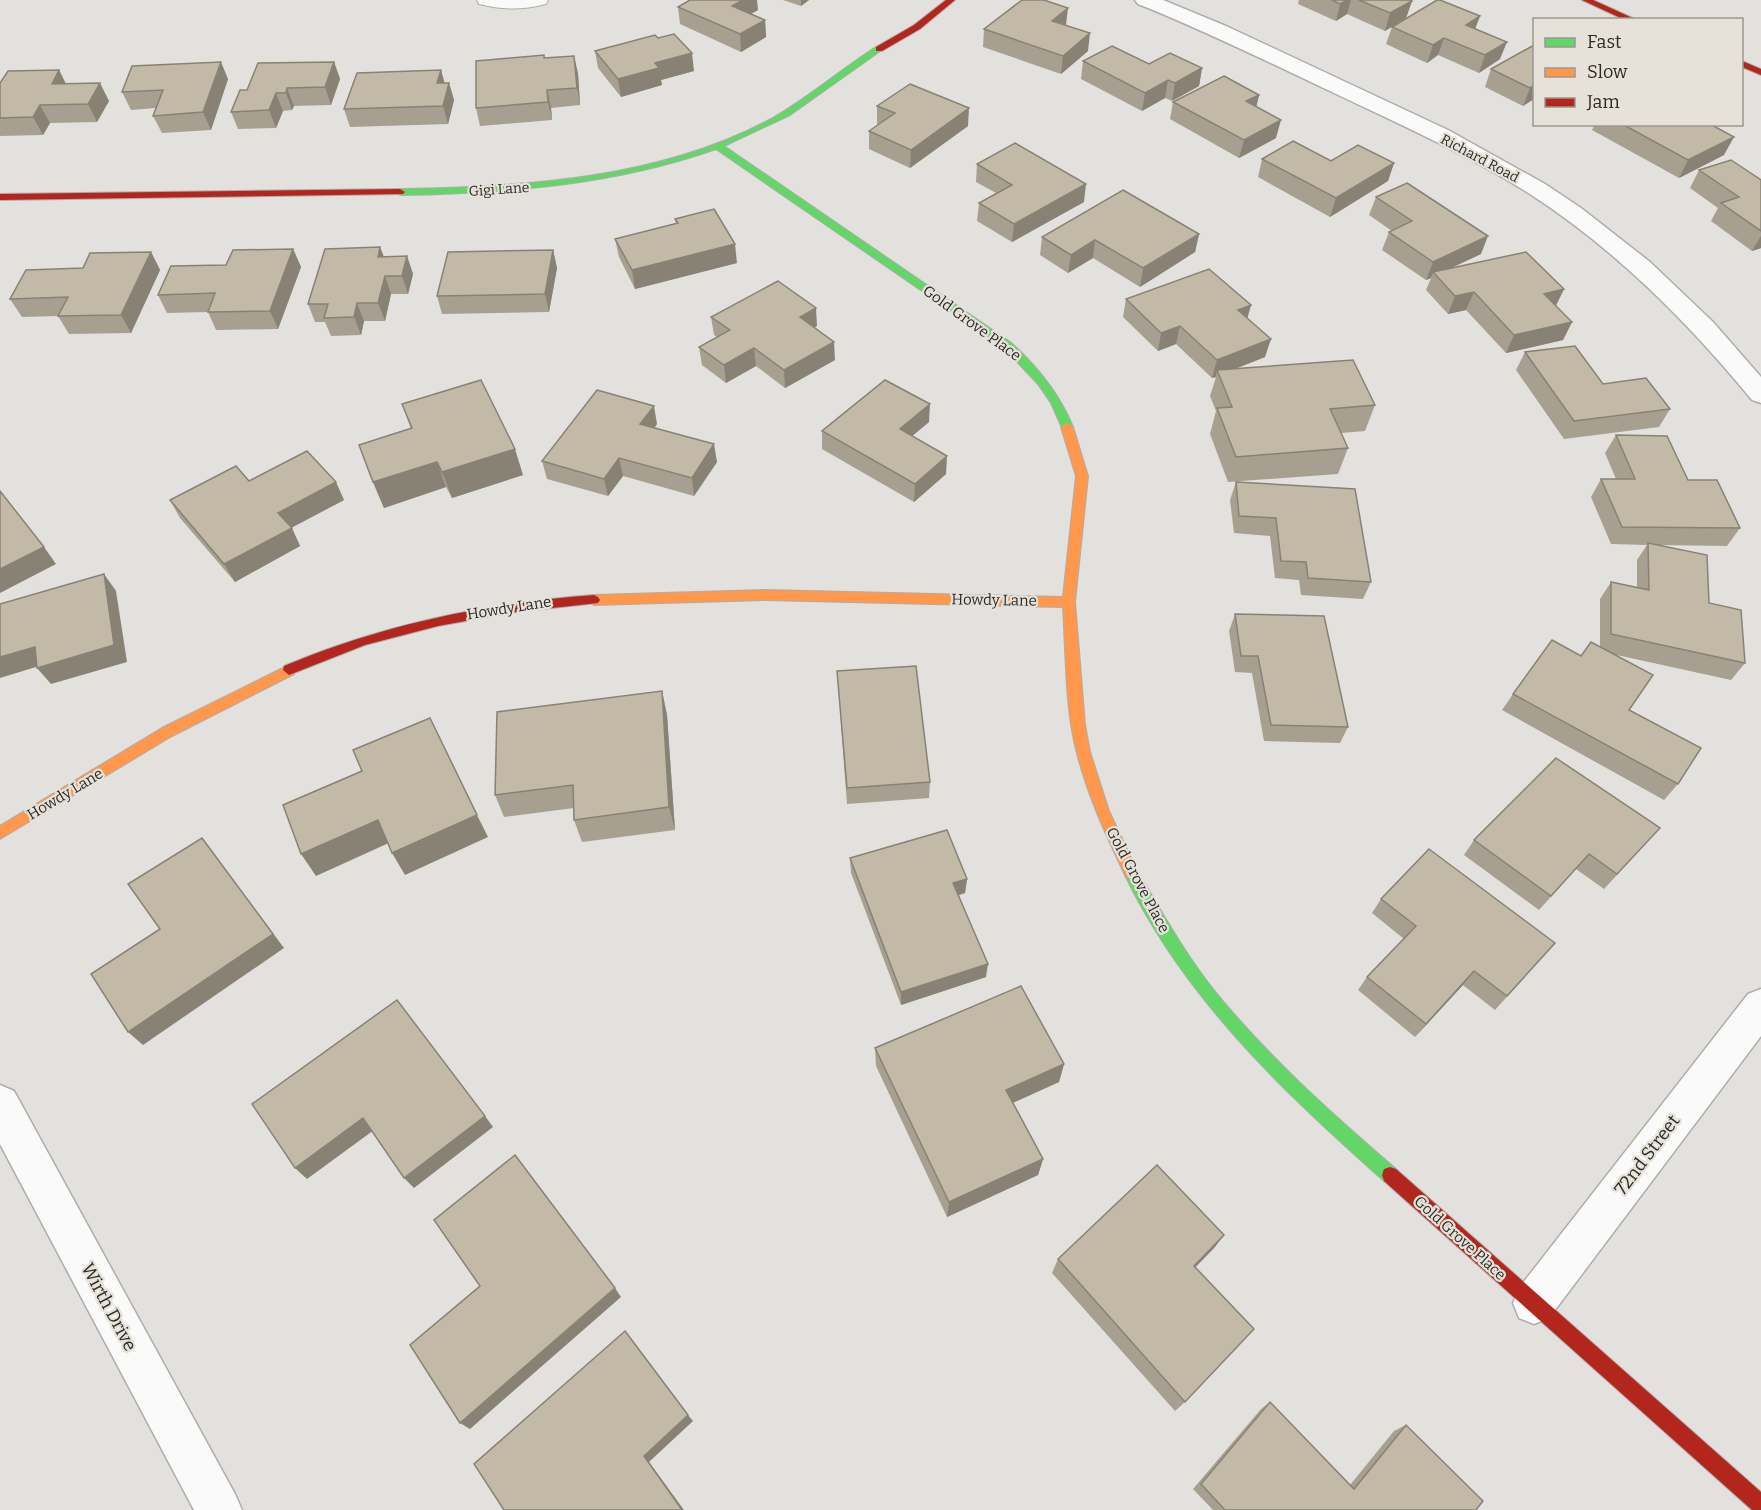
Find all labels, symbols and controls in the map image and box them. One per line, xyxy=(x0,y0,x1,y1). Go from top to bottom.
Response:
legend xyxy=(1533,18,1743,126)
text: Fast xyxy=(1587,31,1622,53)
text: Slow xyxy=(1587,61,1628,83)
text: Jam xyxy=(1586,91,1620,113)
street label: Richard Road xyxy=(1438,131,1522,186)
street label: Gigi Lane xyxy=(468,179,530,200)
street label: Gold Grove Place xyxy=(919,281,1025,365)
street label: Howdy Lane xyxy=(951,590,1037,610)
street label: Howdy Lane xyxy=(465,592,553,624)
street label: Howdy Lane xyxy=(24,764,106,824)
street label: Gold Grove Place xyxy=(1103,824,1173,936)
street label: 72nd Street xyxy=(1610,1110,1685,1200)
street label: Gold Grove Place xyxy=(1410,1192,1510,1284)
street label: Wirth Drive xyxy=(77,1259,141,1355)

